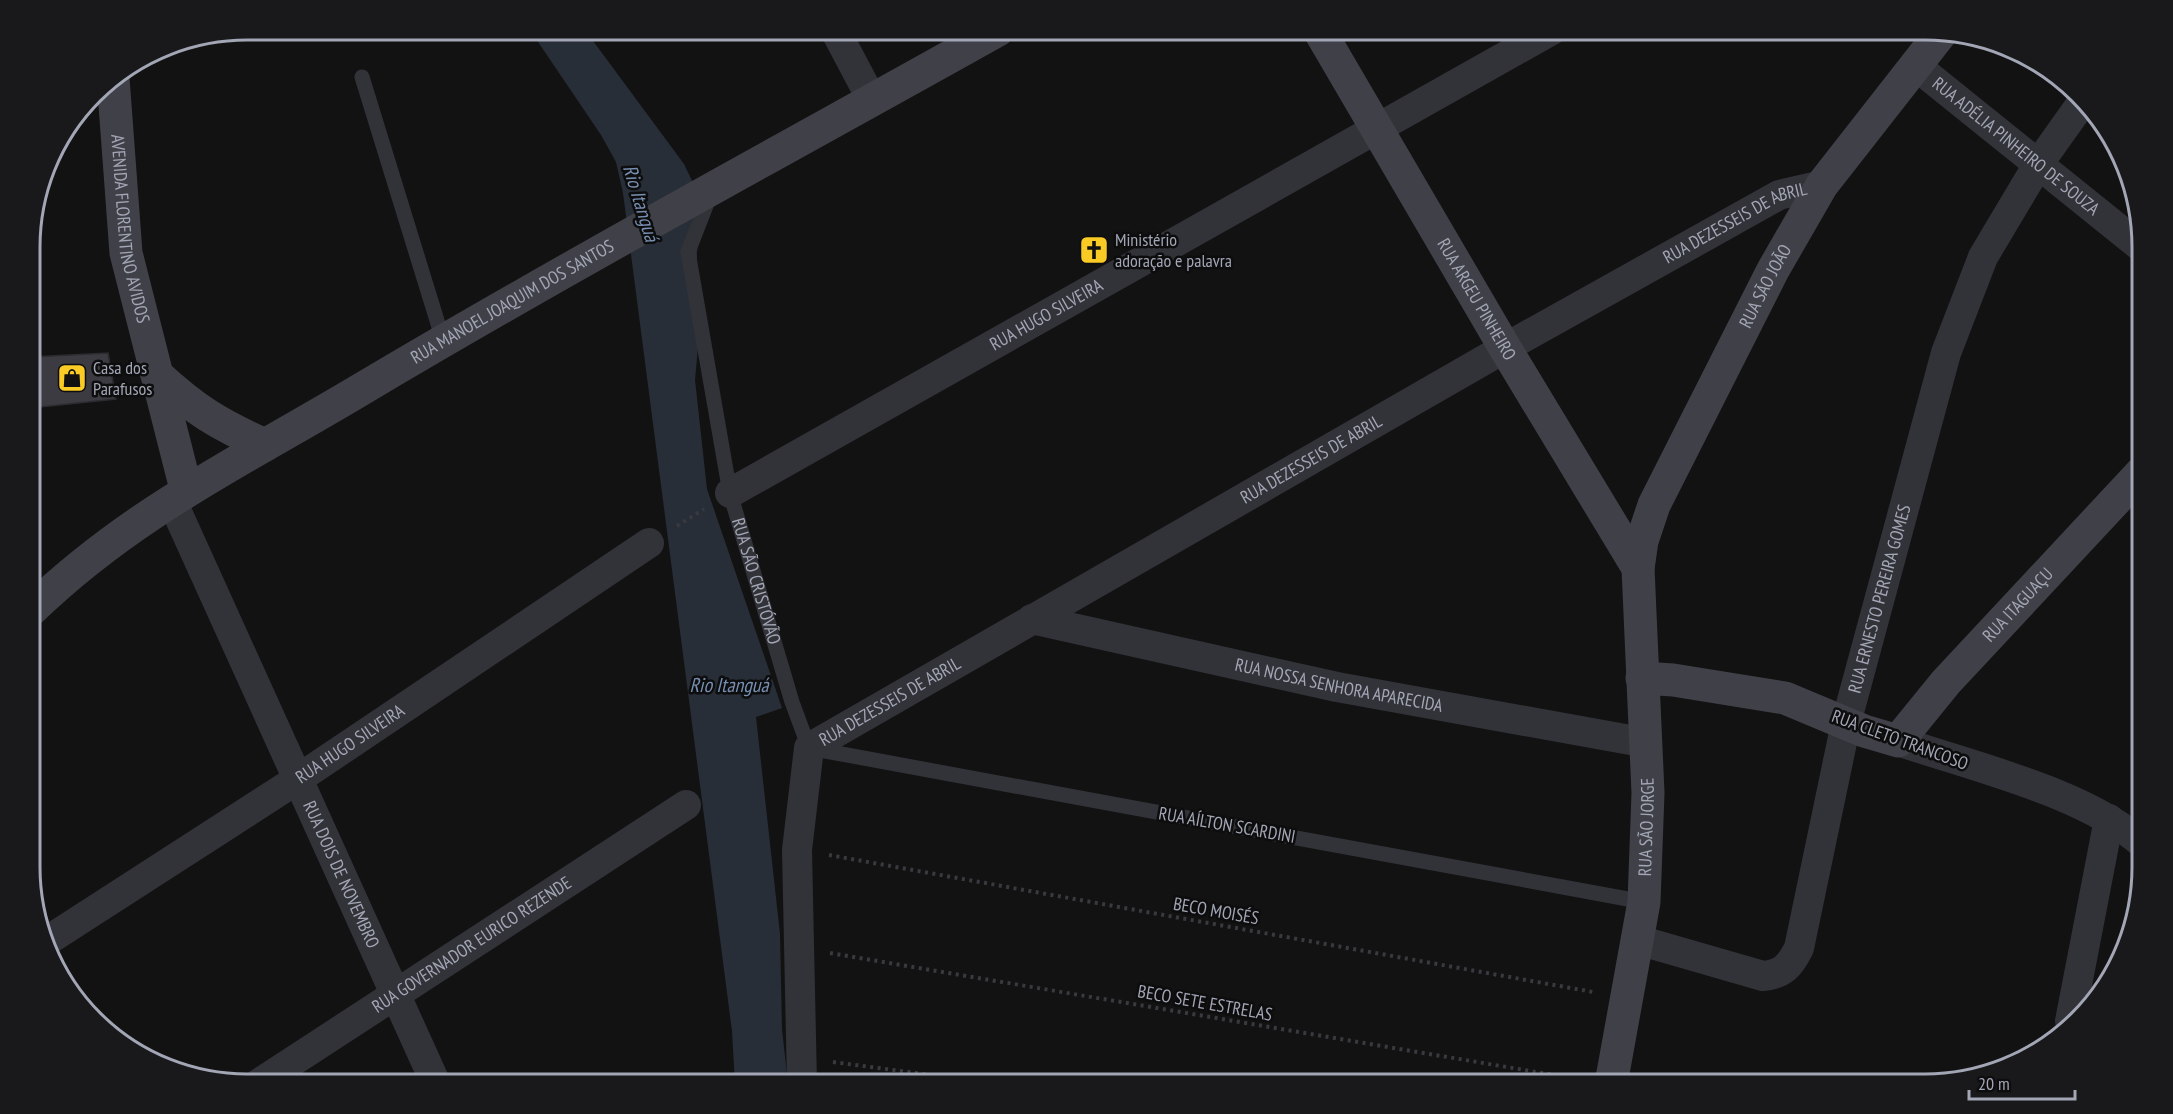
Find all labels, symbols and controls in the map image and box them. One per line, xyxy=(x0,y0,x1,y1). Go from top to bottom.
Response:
street label: RUA ADÉLIA PINHEIRO DE SOUZA xyxy=(1928,72,2105,220)
street label: AVENIDA FLORENTINO AVIDOS xyxy=(106,133,155,326)
water label: Rio Itanguá xyxy=(617,161,666,247)
street label: RUA DEZESSEIS DE ABRIL xyxy=(1659,177,1810,268)
place label: Ministério adoração e palavra xyxy=(1115,228,1232,272)
street label: RUA MANOEL JOAQUIM DOS SANTOS xyxy=(406,234,618,368)
church icon: Ministério adoração e palavra xyxy=(1078,234,1110,266)
street label: RUA ARGEU PINHEIRO xyxy=(1432,234,1522,364)
street label: RUA SÃO JOÃO xyxy=(1734,240,1796,332)
street label: RUA HUGO SILVEIRA xyxy=(985,273,1107,355)
place label: Casa dos Parafusos xyxy=(93,356,152,400)
shop icon: Casa dos Parafusos xyxy=(56,362,88,394)
street label: RUA DEZESSEIS DE ABRIL xyxy=(1236,409,1386,509)
street label: RUA ERNESTO PEREIRA GOMES xyxy=(1843,501,1916,695)
street label: RUA SÃO CRISTÓVÃO xyxy=(727,515,786,647)
street label: RUA ITAGUAÇU xyxy=(1977,563,2058,647)
street label: RUA DEZESSEIS DE ABRIL xyxy=(815,651,965,751)
street label: RUA NOSSA SENHORA APARECIDA xyxy=(1233,653,1445,717)
water label: Rio Itanguá xyxy=(689,672,771,698)
street label: RUA HUGO SILVEIRA xyxy=(291,698,409,788)
street label: RUA CLETO TRANCOSO xyxy=(1829,704,1972,775)
street label: RUA SÃO JORGE xyxy=(1633,777,1659,877)
street label: RUA DOIS DE NOVEMBRO xyxy=(298,797,385,952)
street label: RUA AÍLTON SCARDINI xyxy=(1157,801,1297,848)
street label: RUA GOVERNADOR EURICO REZENDE xyxy=(367,871,575,1018)
street label: BECO MOISÉS xyxy=(1172,892,1261,929)
street label: BECO SETE ESTRELAS xyxy=(1136,979,1275,1026)
scale bar xyxy=(1969,1063,2076,1101)
text: 20 m xyxy=(1978,1072,2010,1095)

